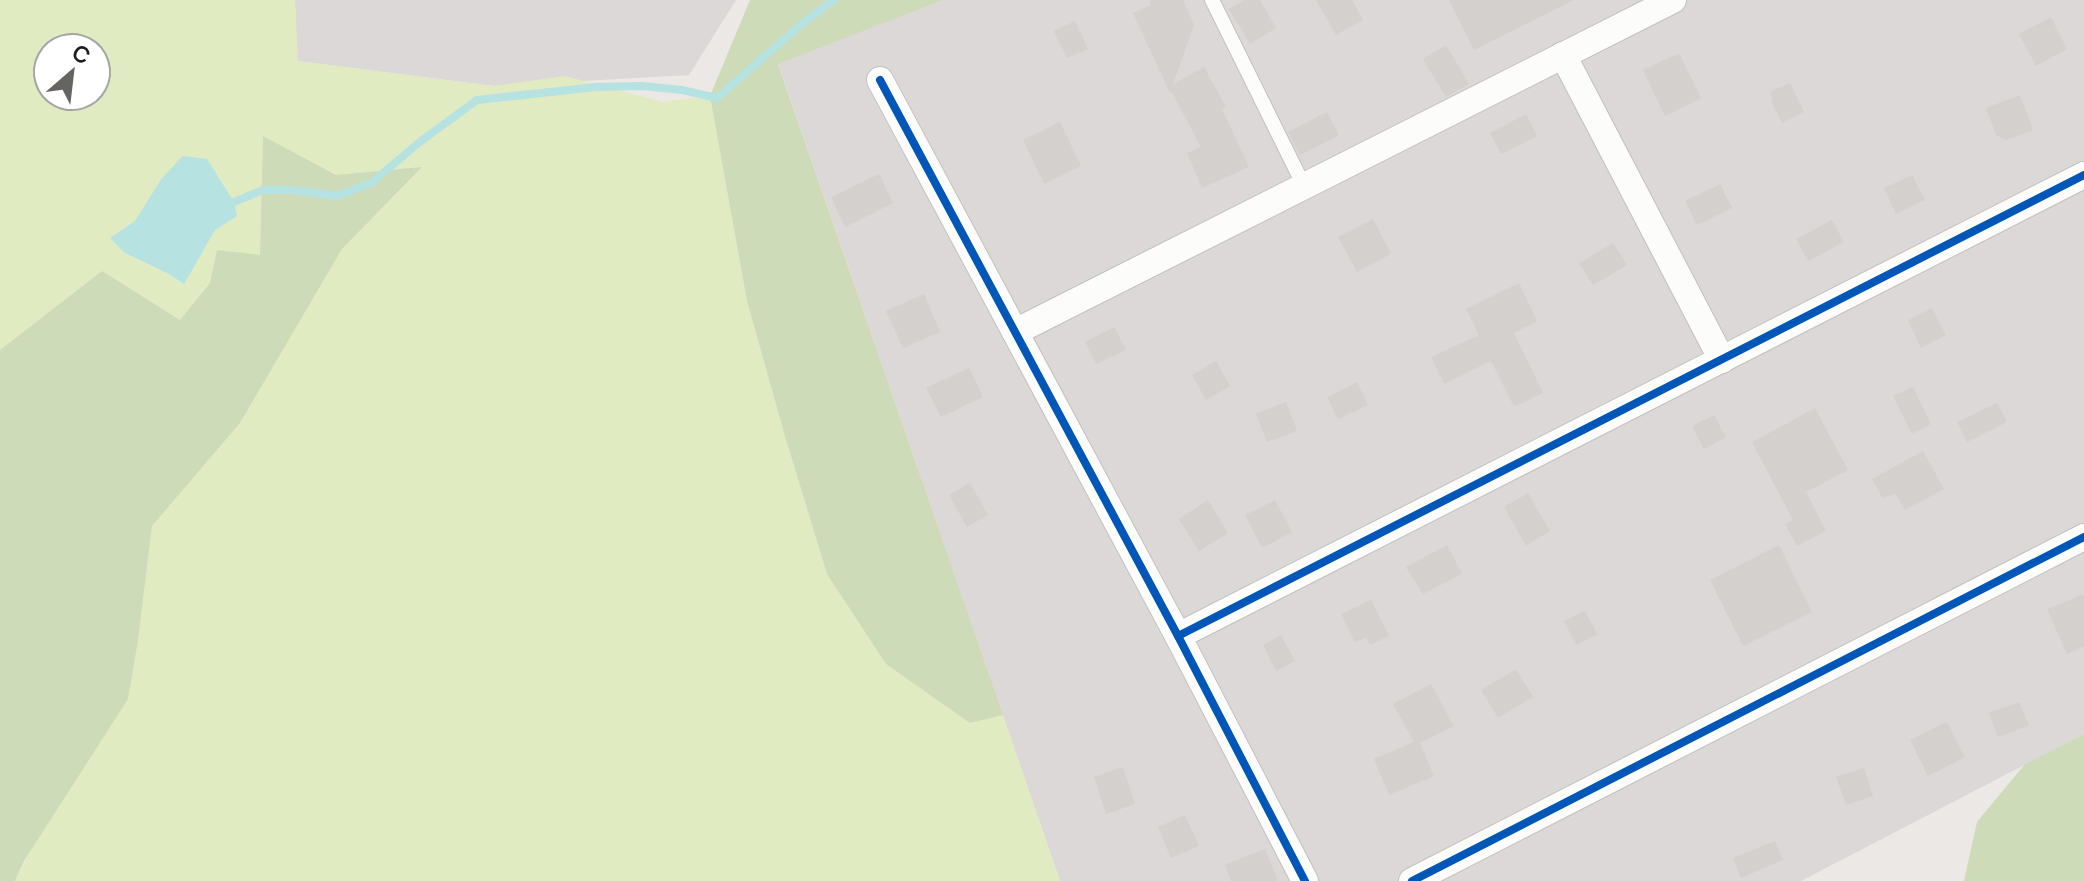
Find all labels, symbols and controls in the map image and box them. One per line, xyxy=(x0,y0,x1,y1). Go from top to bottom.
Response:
north arrow xyxy=(32,32,112,112)
text: С xyxy=(67,37,96,71)

